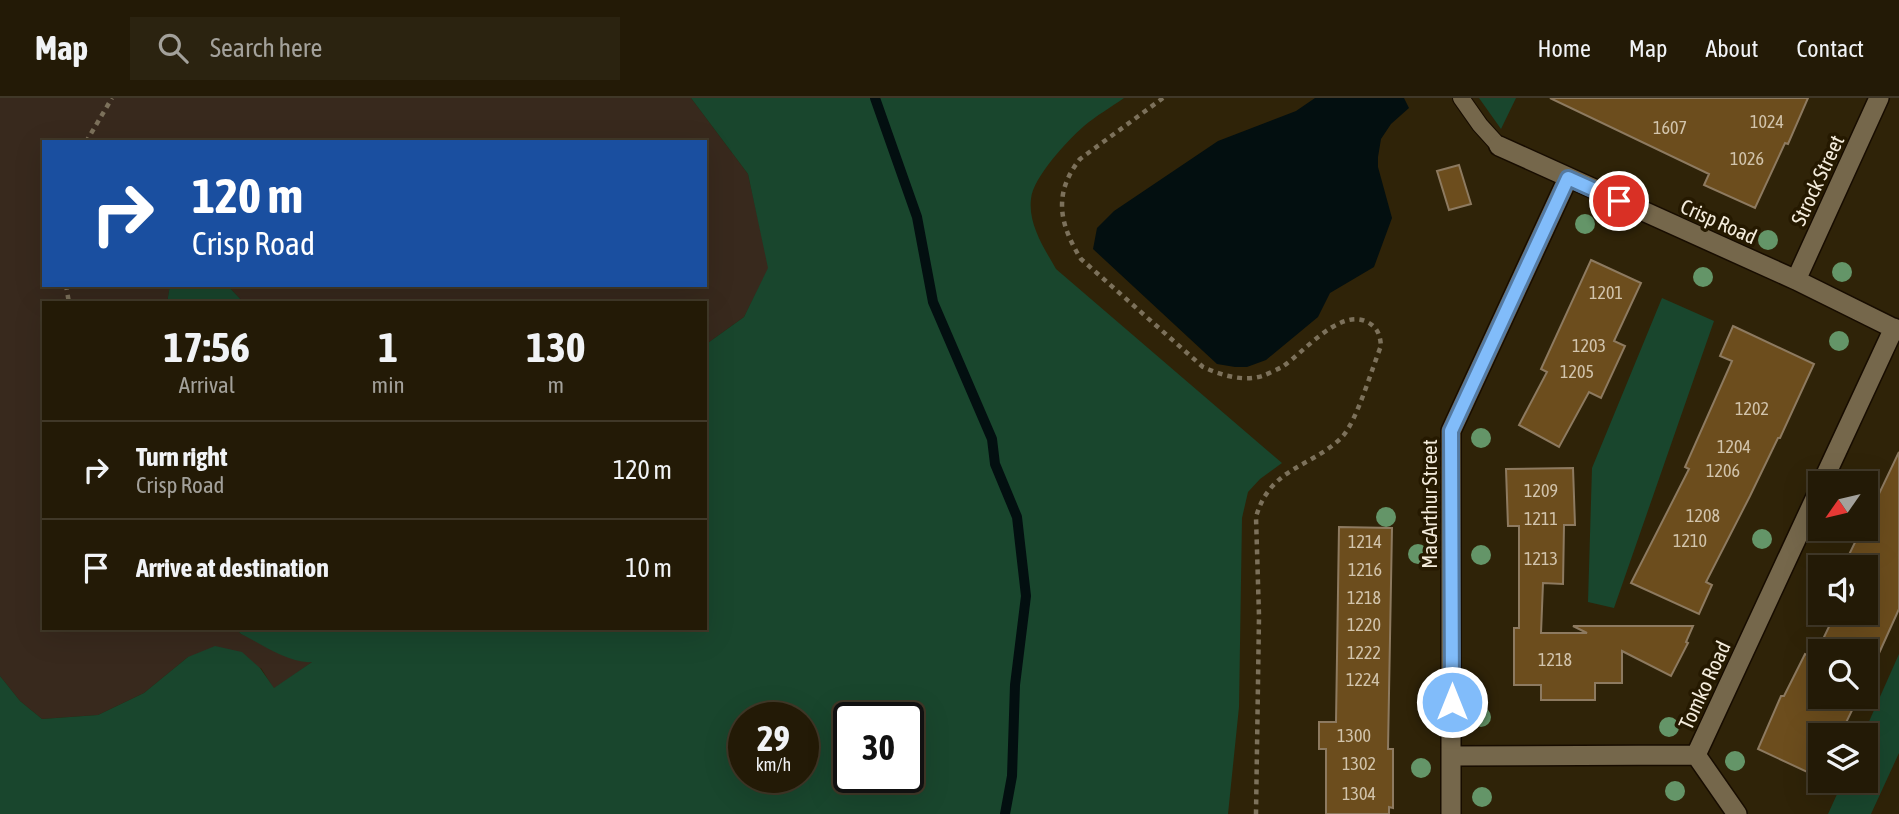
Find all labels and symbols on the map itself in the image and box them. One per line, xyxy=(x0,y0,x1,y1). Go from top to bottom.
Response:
house number: 1024 xyxy=(1750,111,1784,132)
house number: 1607 xyxy=(1653,117,1687,138)
street label: Strock Street xyxy=(1786,131,1848,229)
house number: 1026 xyxy=(1730,148,1764,169)
pin xyxy=(1589,171,1649,231)
street label: Crisp Road xyxy=(1677,194,1761,248)
house number: 1201 xyxy=(1589,282,1623,303)
house number: 1203 xyxy=(1572,335,1606,356)
house number: 1205 xyxy=(1560,361,1594,382)
house number: 1202 xyxy=(1735,398,1769,419)
house number: 1204 xyxy=(1717,436,1751,457)
street label: MacArthur Street xyxy=(1417,439,1441,569)
house number: 1206 xyxy=(1706,460,1740,481)
north arrow xyxy=(1808,471,1878,541)
house number: 1209 xyxy=(1524,480,1558,501)
house number: 1208 xyxy=(1686,505,1720,526)
house number: 1211 xyxy=(1524,508,1558,529)
house number: 1210 xyxy=(1673,530,1707,551)
house number: 1214 xyxy=(1348,531,1382,552)
house number: 1213 xyxy=(1524,548,1558,569)
house number: 1216 xyxy=(1348,559,1382,580)
house number: 1218 xyxy=(1347,587,1381,608)
house number: 1220 xyxy=(1347,614,1381,635)
street label: Tomko Road xyxy=(1673,637,1735,733)
house number: 1222 xyxy=(1347,642,1381,663)
house number: 1218 xyxy=(1538,649,1572,670)
position arrow xyxy=(1415,665,1489,739)
house number: 1224 xyxy=(1346,669,1380,690)
speed limit sign: 30 xyxy=(833,702,924,793)
house number: 1300 xyxy=(1337,725,1371,746)
house number: 1302 xyxy=(1342,753,1376,774)
house number: 1304 xyxy=(1342,783,1376,804)

